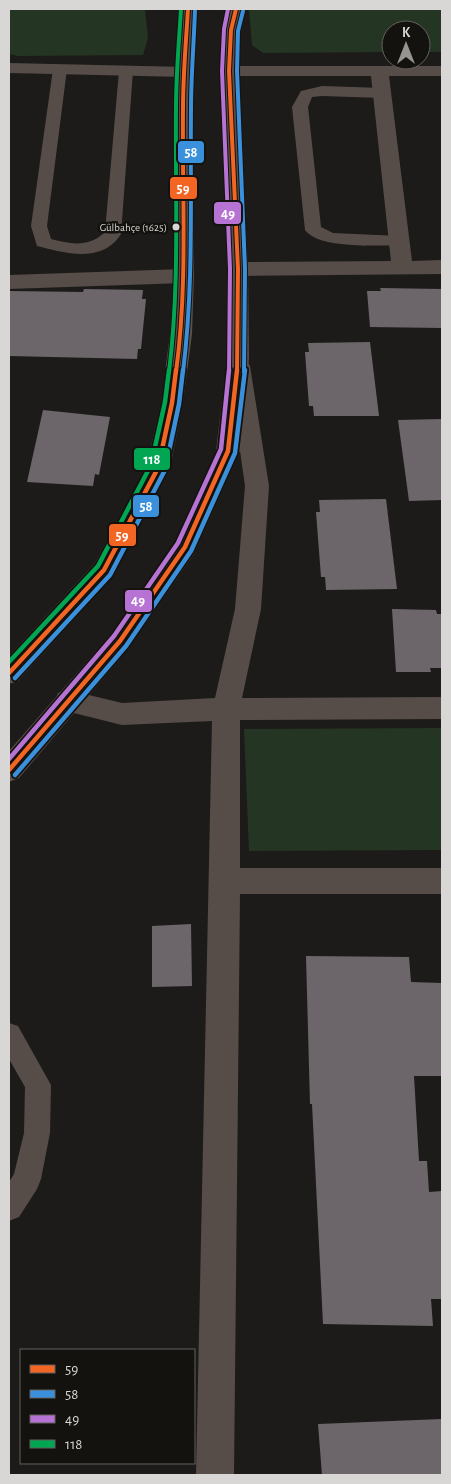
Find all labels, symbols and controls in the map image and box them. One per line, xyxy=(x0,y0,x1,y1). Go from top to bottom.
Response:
north arrow xyxy=(381,20,431,70)
text: K xyxy=(402,26,411,40)
line badge: 58 xyxy=(177,140,205,164)
text: 58 xyxy=(185,146,198,160)
line badge: 59 xyxy=(169,176,198,200)
text: 59 xyxy=(177,182,190,196)
line badge: 49 xyxy=(213,201,242,225)
text: 49 xyxy=(221,207,235,221)
place label: Gülbahçe (1625) xyxy=(100,222,167,233)
marker: Gülbahçe (1625) xyxy=(171,222,181,232)
line badge: 118 xyxy=(133,447,171,471)
text: 118 xyxy=(144,453,161,467)
line badge: 58 xyxy=(132,494,160,518)
text: 58 xyxy=(140,500,153,514)
line badge: 59 xyxy=(108,523,137,547)
text: 59 xyxy=(116,529,129,543)
line badge: 49 xyxy=(124,589,153,613)
text: 49 xyxy=(131,594,145,608)
legend xyxy=(20,1349,195,1464)
text: 59 xyxy=(65,1362,78,1377)
text: 58 xyxy=(65,1387,78,1402)
text: 49 xyxy=(65,1412,79,1427)
text: 118 xyxy=(65,1437,82,1452)

